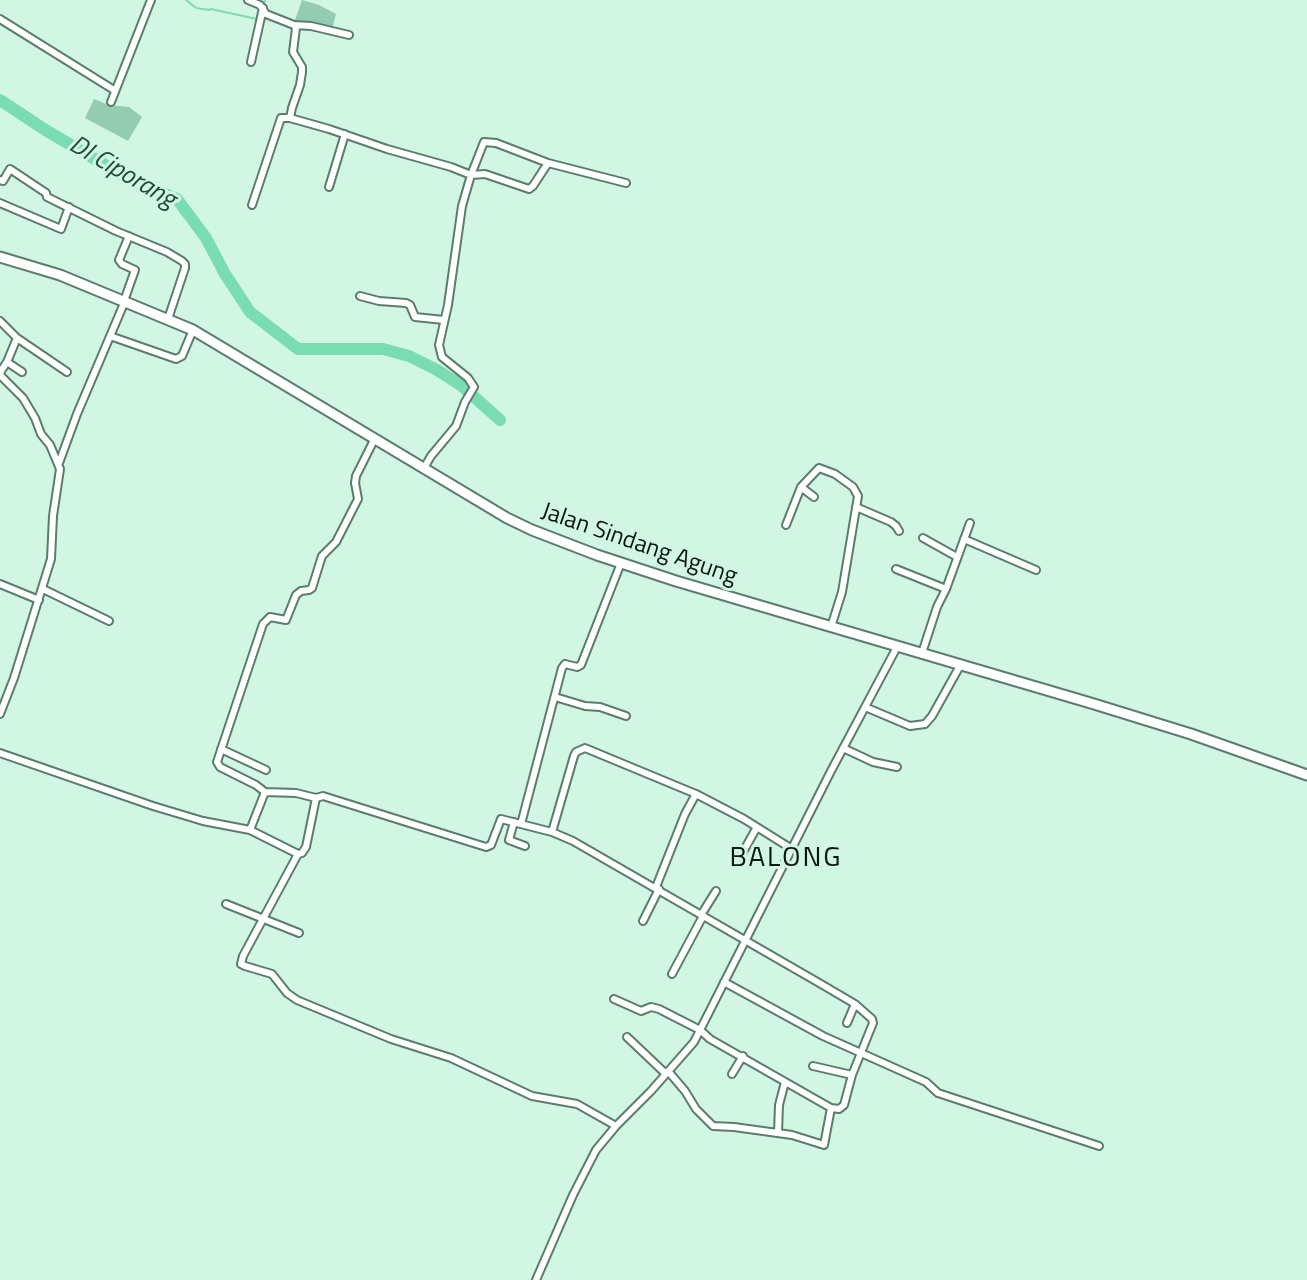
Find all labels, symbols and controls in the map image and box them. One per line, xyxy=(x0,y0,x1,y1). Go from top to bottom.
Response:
water label: DI Ciporang xyxy=(63,130,181,216)
street label: Jalan Sindang Agung xyxy=(537,498,741,592)
district label: BALONG xyxy=(729,842,843,876)

